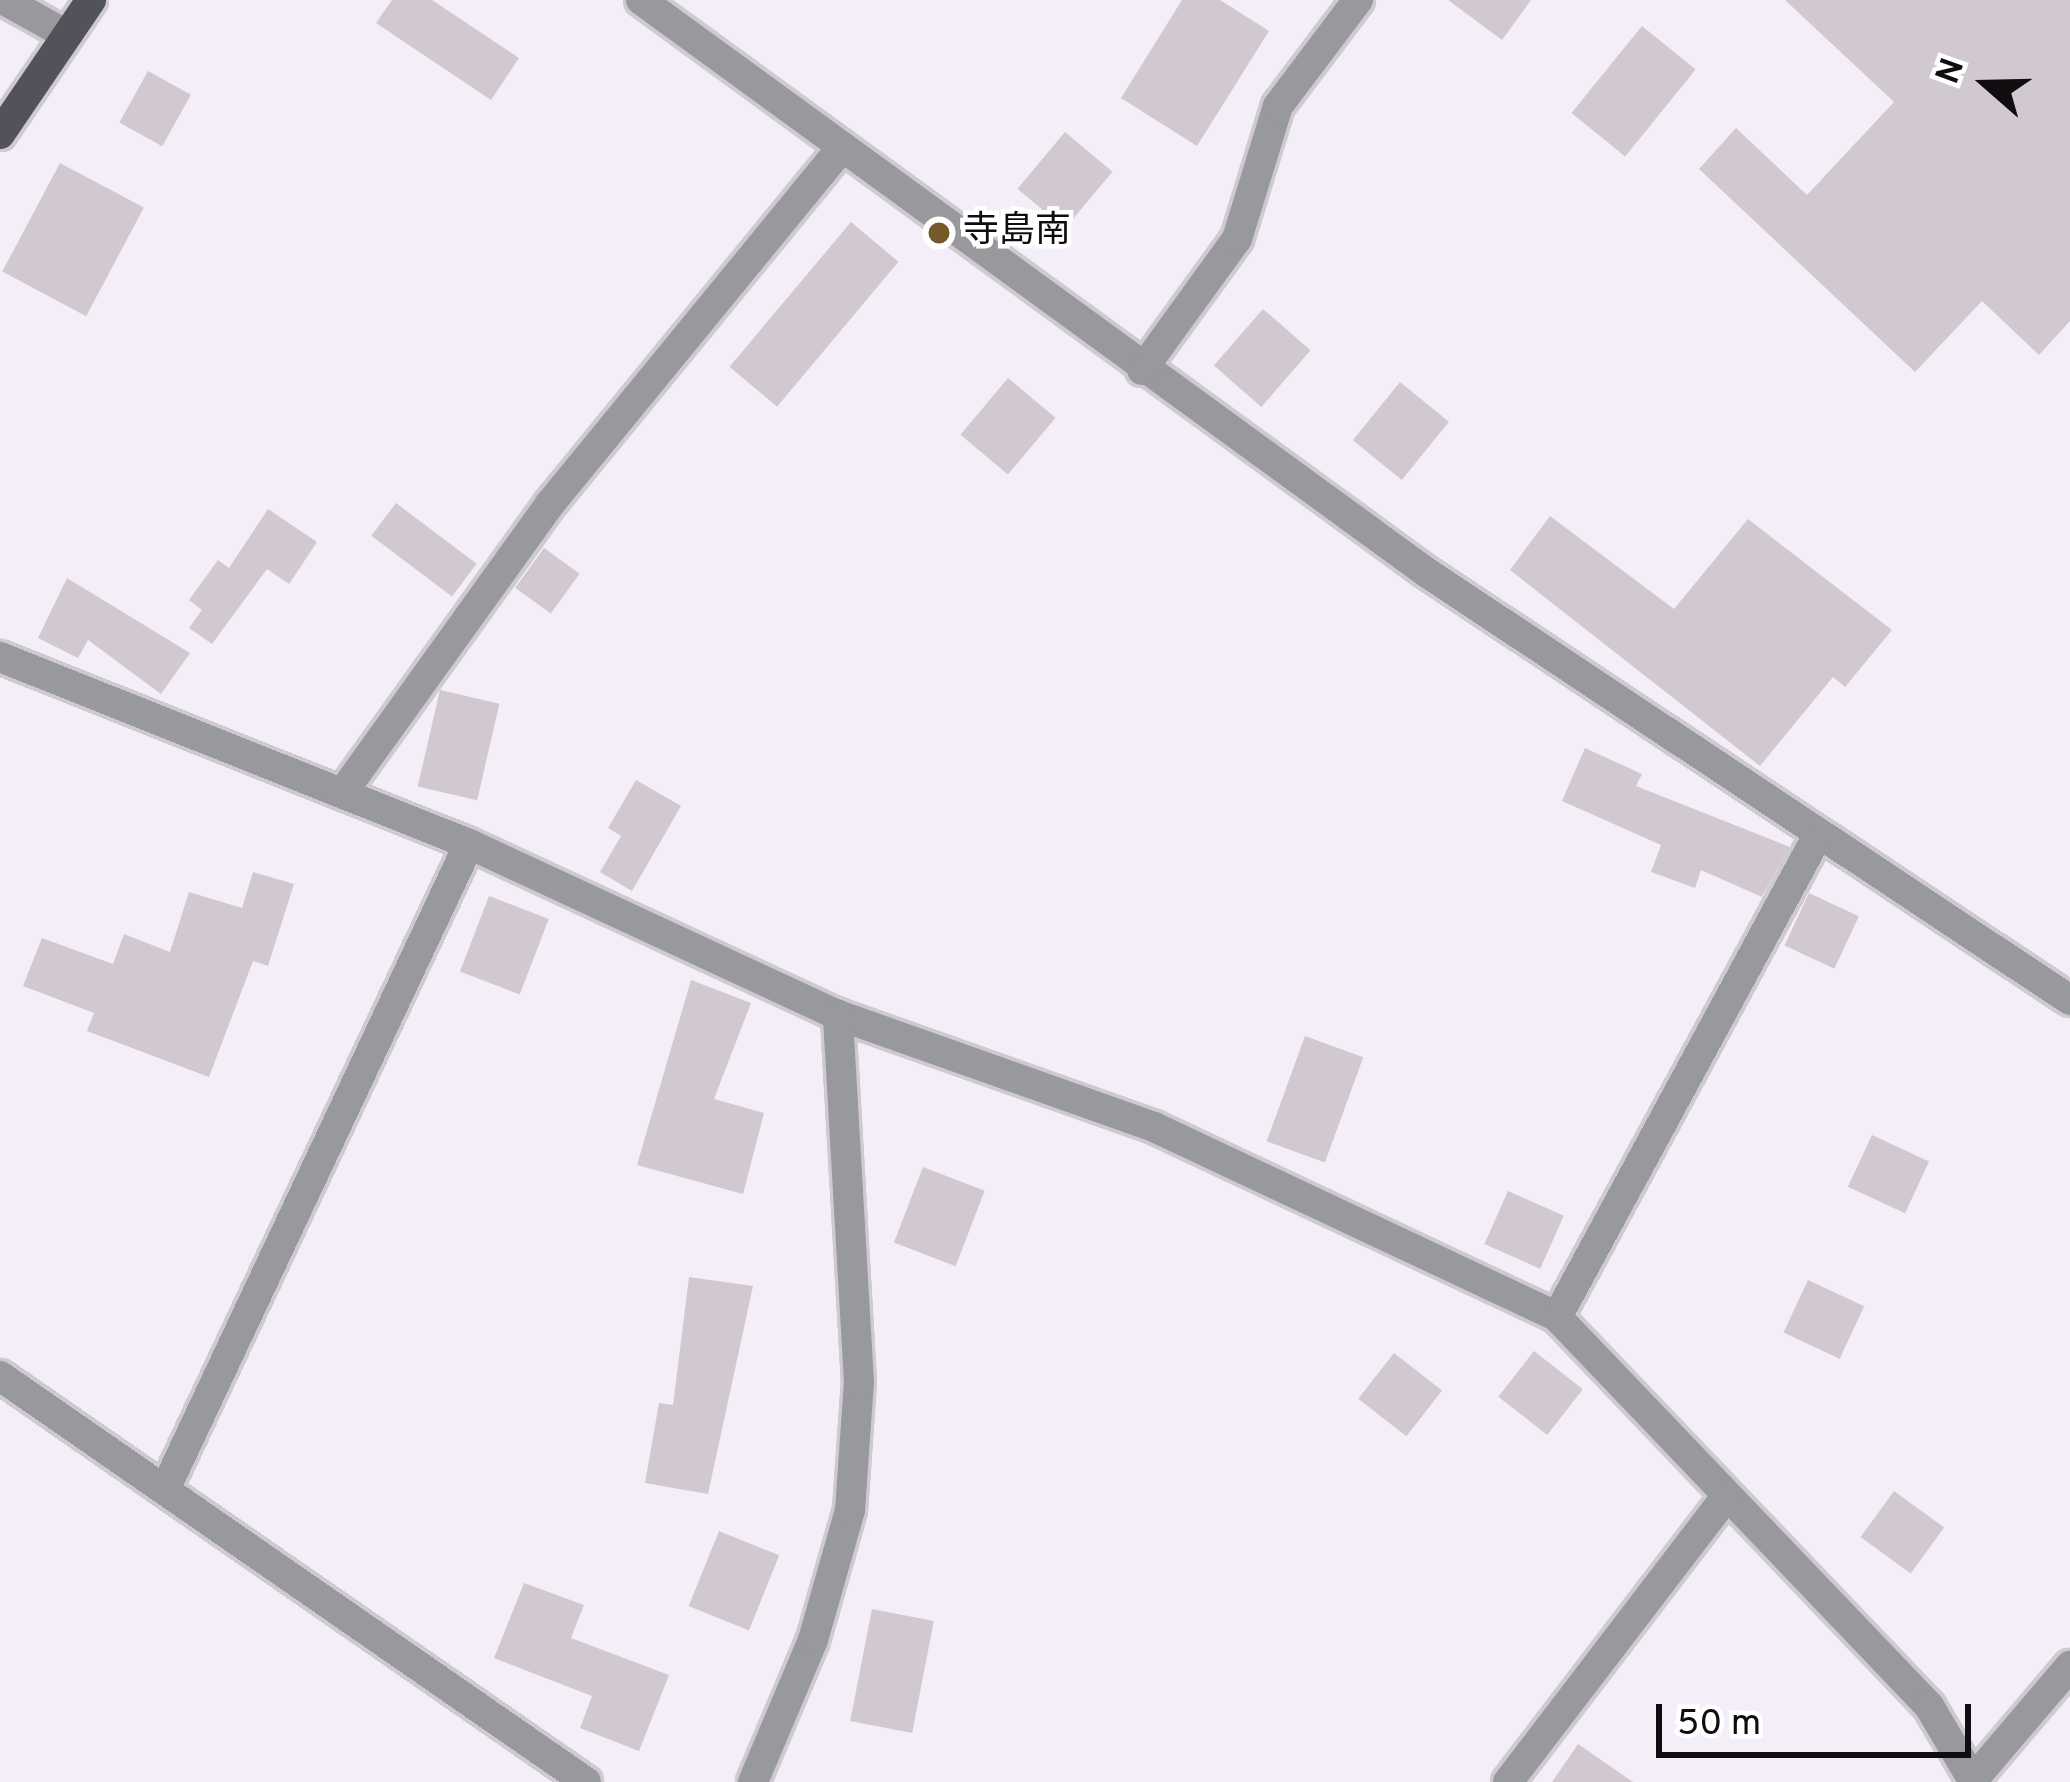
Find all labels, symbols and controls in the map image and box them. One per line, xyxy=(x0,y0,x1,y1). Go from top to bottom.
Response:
north arrow xyxy=(1926,24,2046,144)
text: N xyxy=(1928,53,1976,90)
place label: 寺島南 xyxy=(963,211,1071,255)
marker: 寺島南 xyxy=(926,220,952,246)
scale bar xyxy=(1662,1680,1977,1754)
text: 50 m xyxy=(1677,1702,1761,1748)

